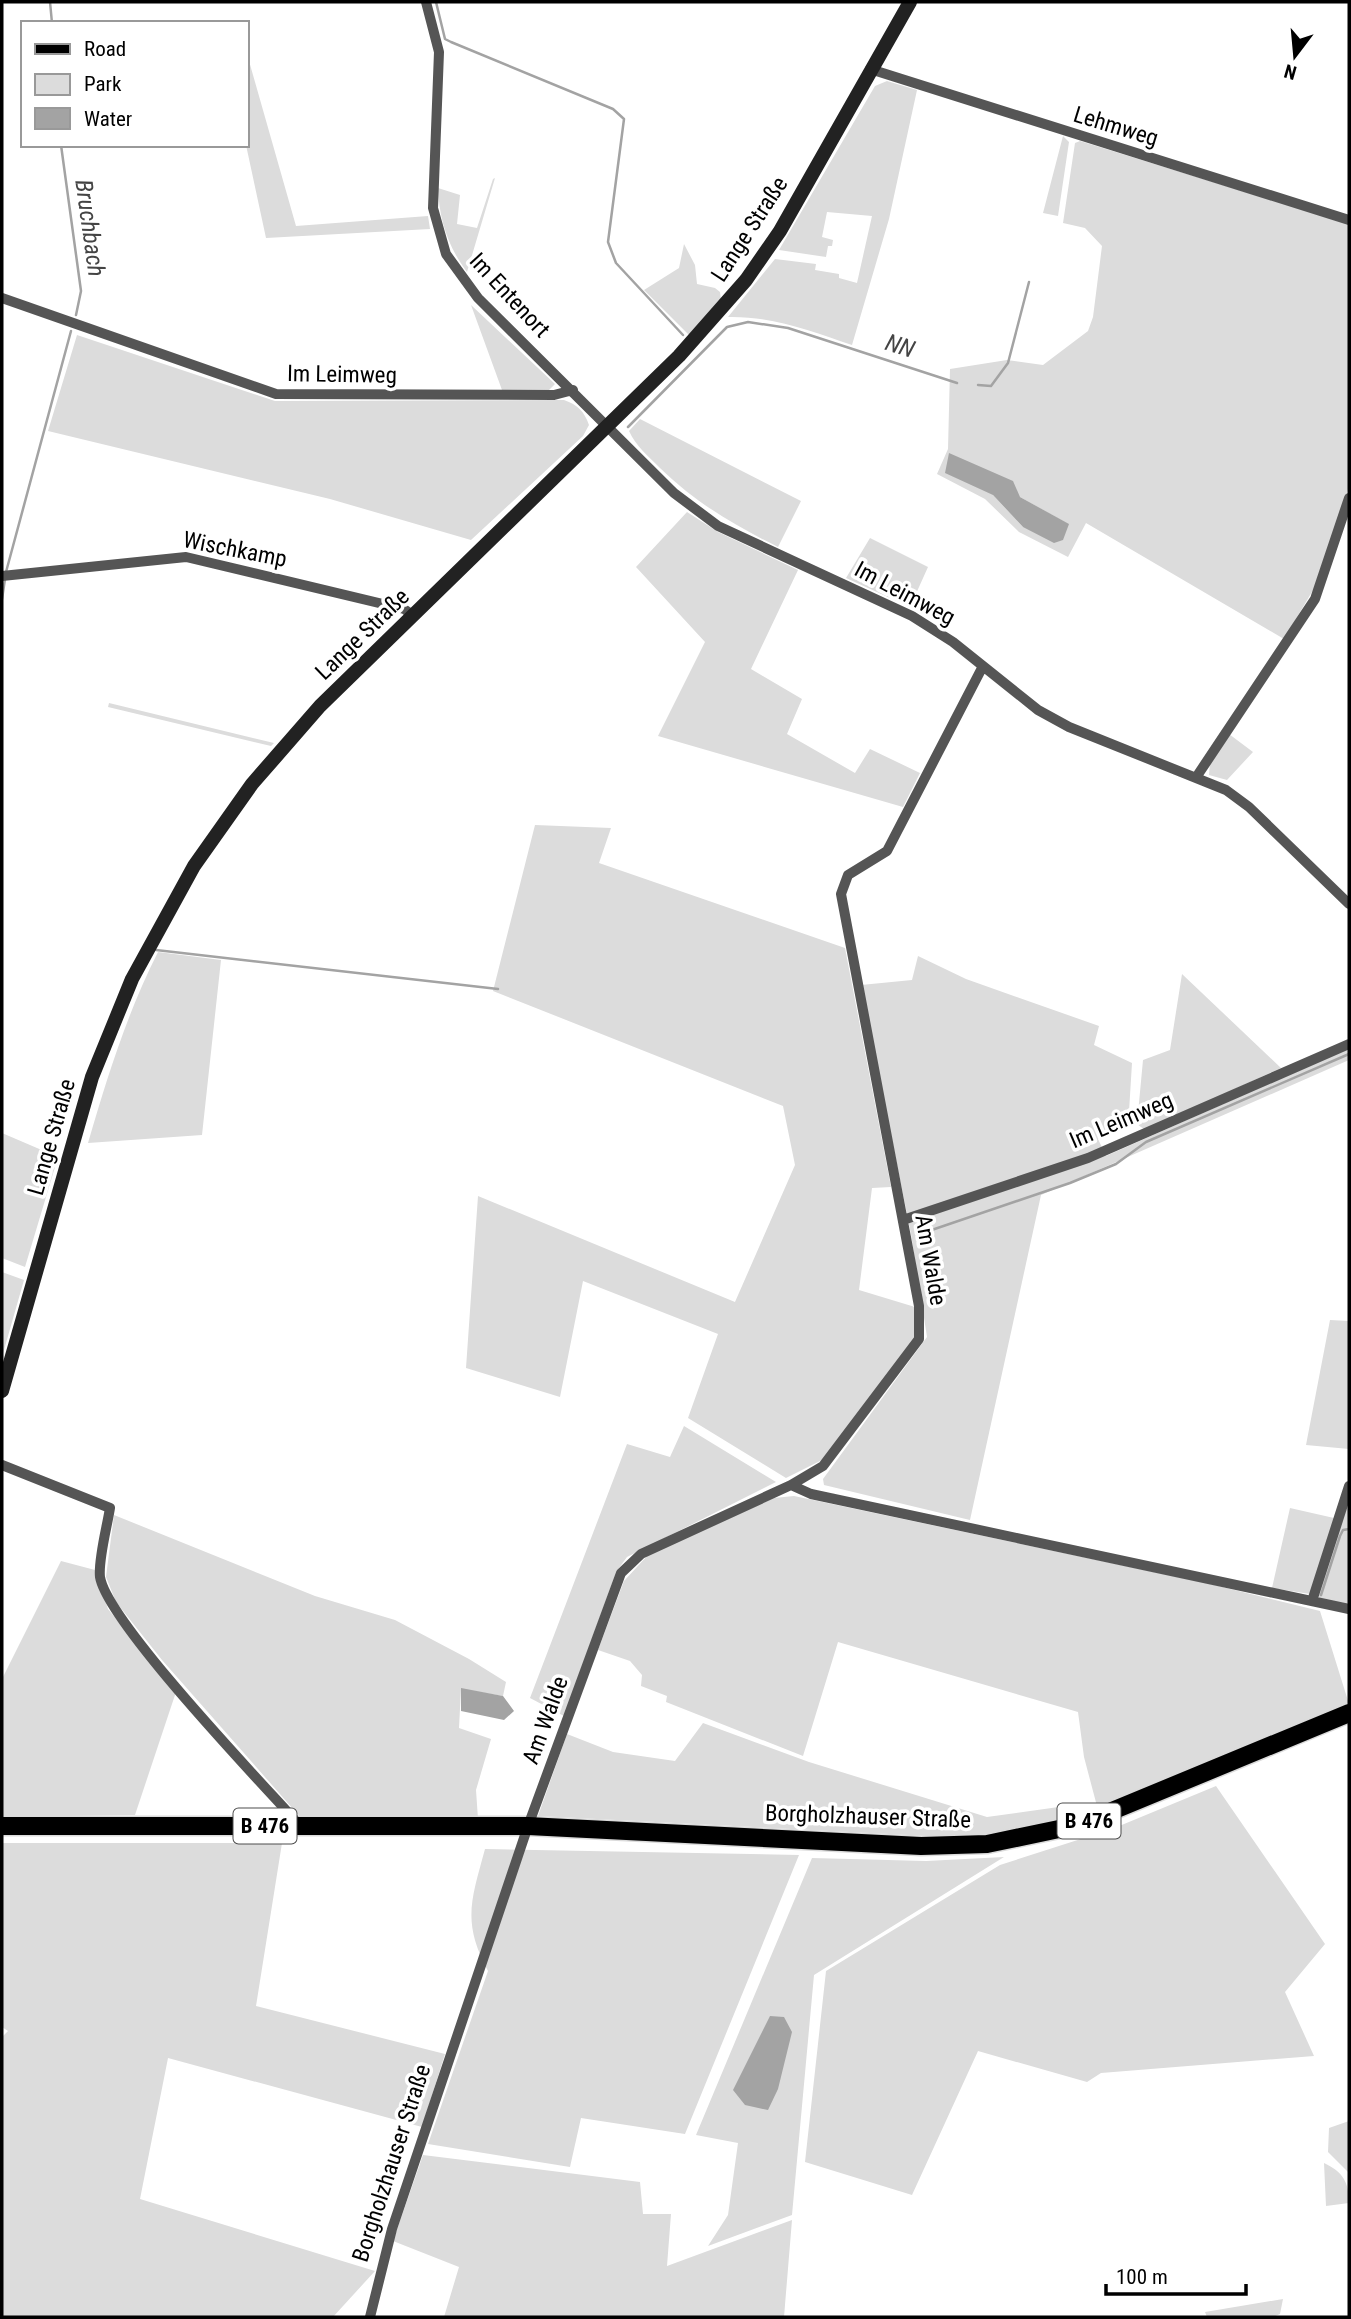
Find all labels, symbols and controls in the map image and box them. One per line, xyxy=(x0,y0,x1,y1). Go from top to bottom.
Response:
legend xyxy=(21,21,248,147)
north arrow xyxy=(1260,21,1330,91)
text: Road xyxy=(84,37,126,61)
text: N xyxy=(1282,59,1299,85)
text: Park xyxy=(84,72,122,96)
street label: Lehmweg xyxy=(1070,101,1162,152)
text: Water xyxy=(84,107,132,131)
street label: Lange Straße xyxy=(706,172,793,287)
water label: Bruchbach xyxy=(69,178,111,278)
street label: Im Entenort xyxy=(464,248,556,343)
water label: NN xyxy=(882,328,919,364)
street label: Im Leimweg xyxy=(287,360,397,389)
street label: Wischkamp xyxy=(181,526,289,573)
street label: Im Leimweg xyxy=(850,556,960,631)
street label: Lange Straße xyxy=(310,583,415,686)
street label: Lange Straße xyxy=(22,1076,81,1198)
street label: Im Leimweg xyxy=(1065,1087,1177,1154)
street label: Am Walde xyxy=(909,1213,952,1307)
street label: Am Walde xyxy=(517,1673,574,1768)
street label: Borgholzhauser Straße xyxy=(764,1799,971,1834)
road number: B 476 xyxy=(1058,1804,1120,1839)
road number: B 476 xyxy=(233,1808,296,1843)
street label: Borgholzhauser Straße xyxy=(347,2061,436,2265)
scale bar xyxy=(1106,2252,1246,2296)
text: 100 m xyxy=(1116,2265,1168,2289)

